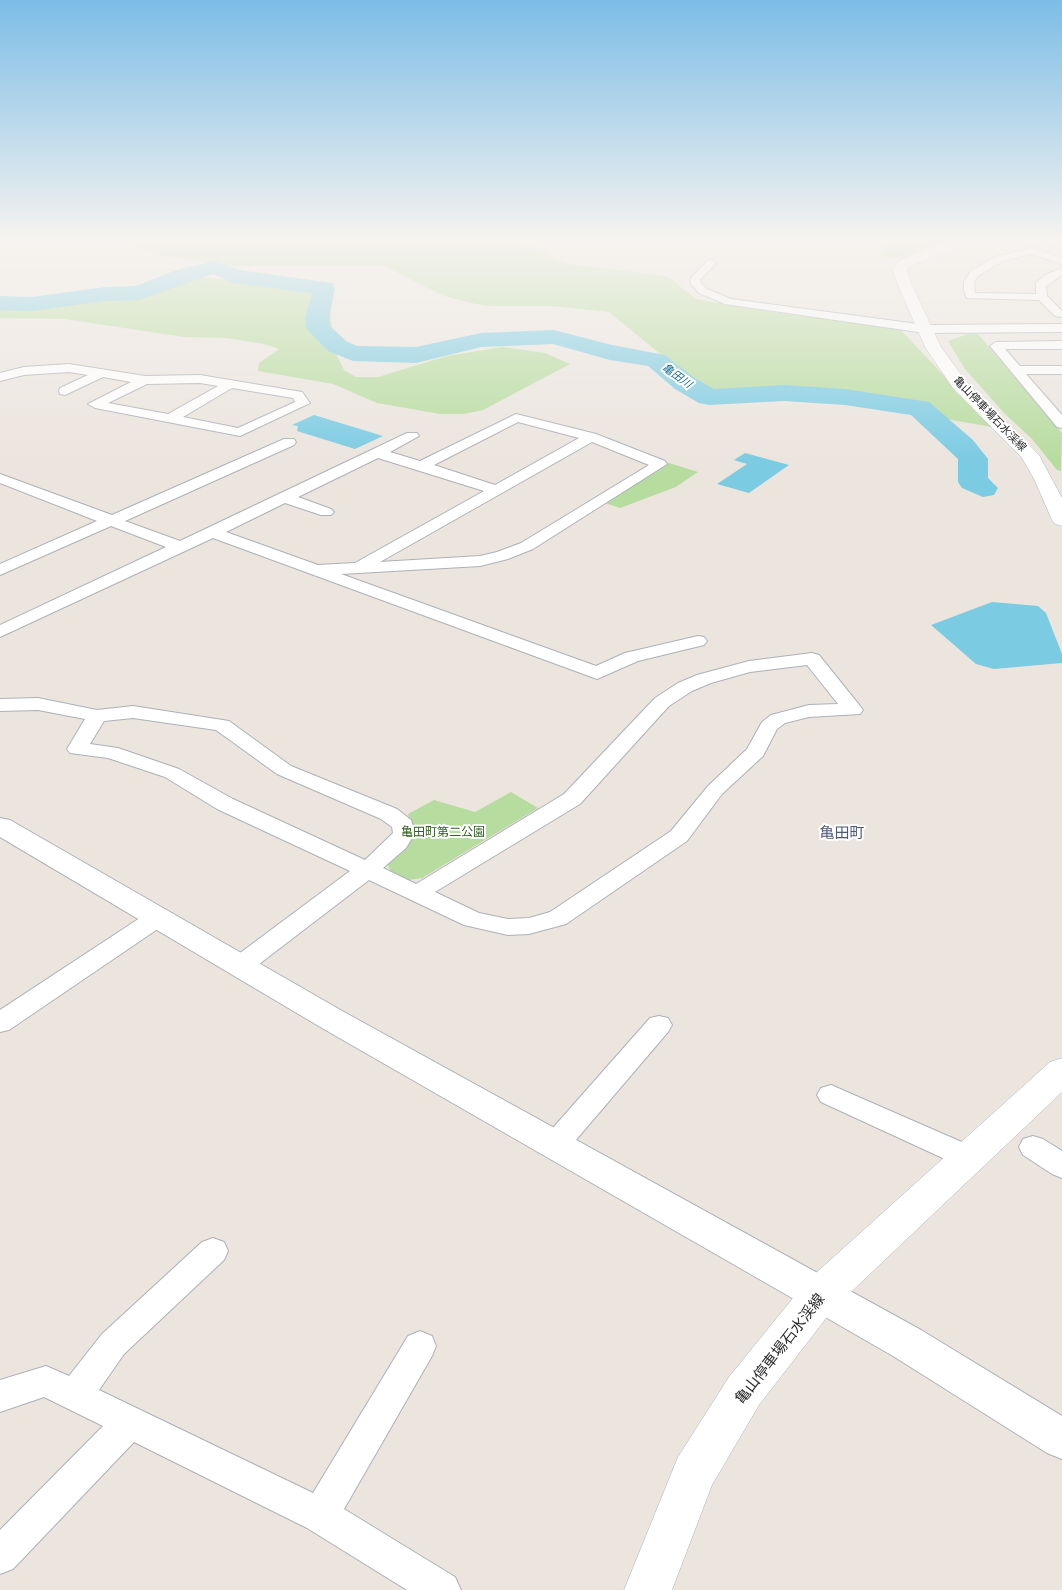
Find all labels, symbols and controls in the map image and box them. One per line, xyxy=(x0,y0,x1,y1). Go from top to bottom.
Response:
water label: 亀田川 xyxy=(660,361,694,391)
street label: 亀山停車場石水渓線 xyxy=(951,374,1029,454)
district label: 亀田町 xyxy=(820,824,864,842)
park label: 亀田町第二公園 xyxy=(401,825,485,839)
street label: 亀山停車場石水渓線 xyxy=(731,1290,829,1408)

